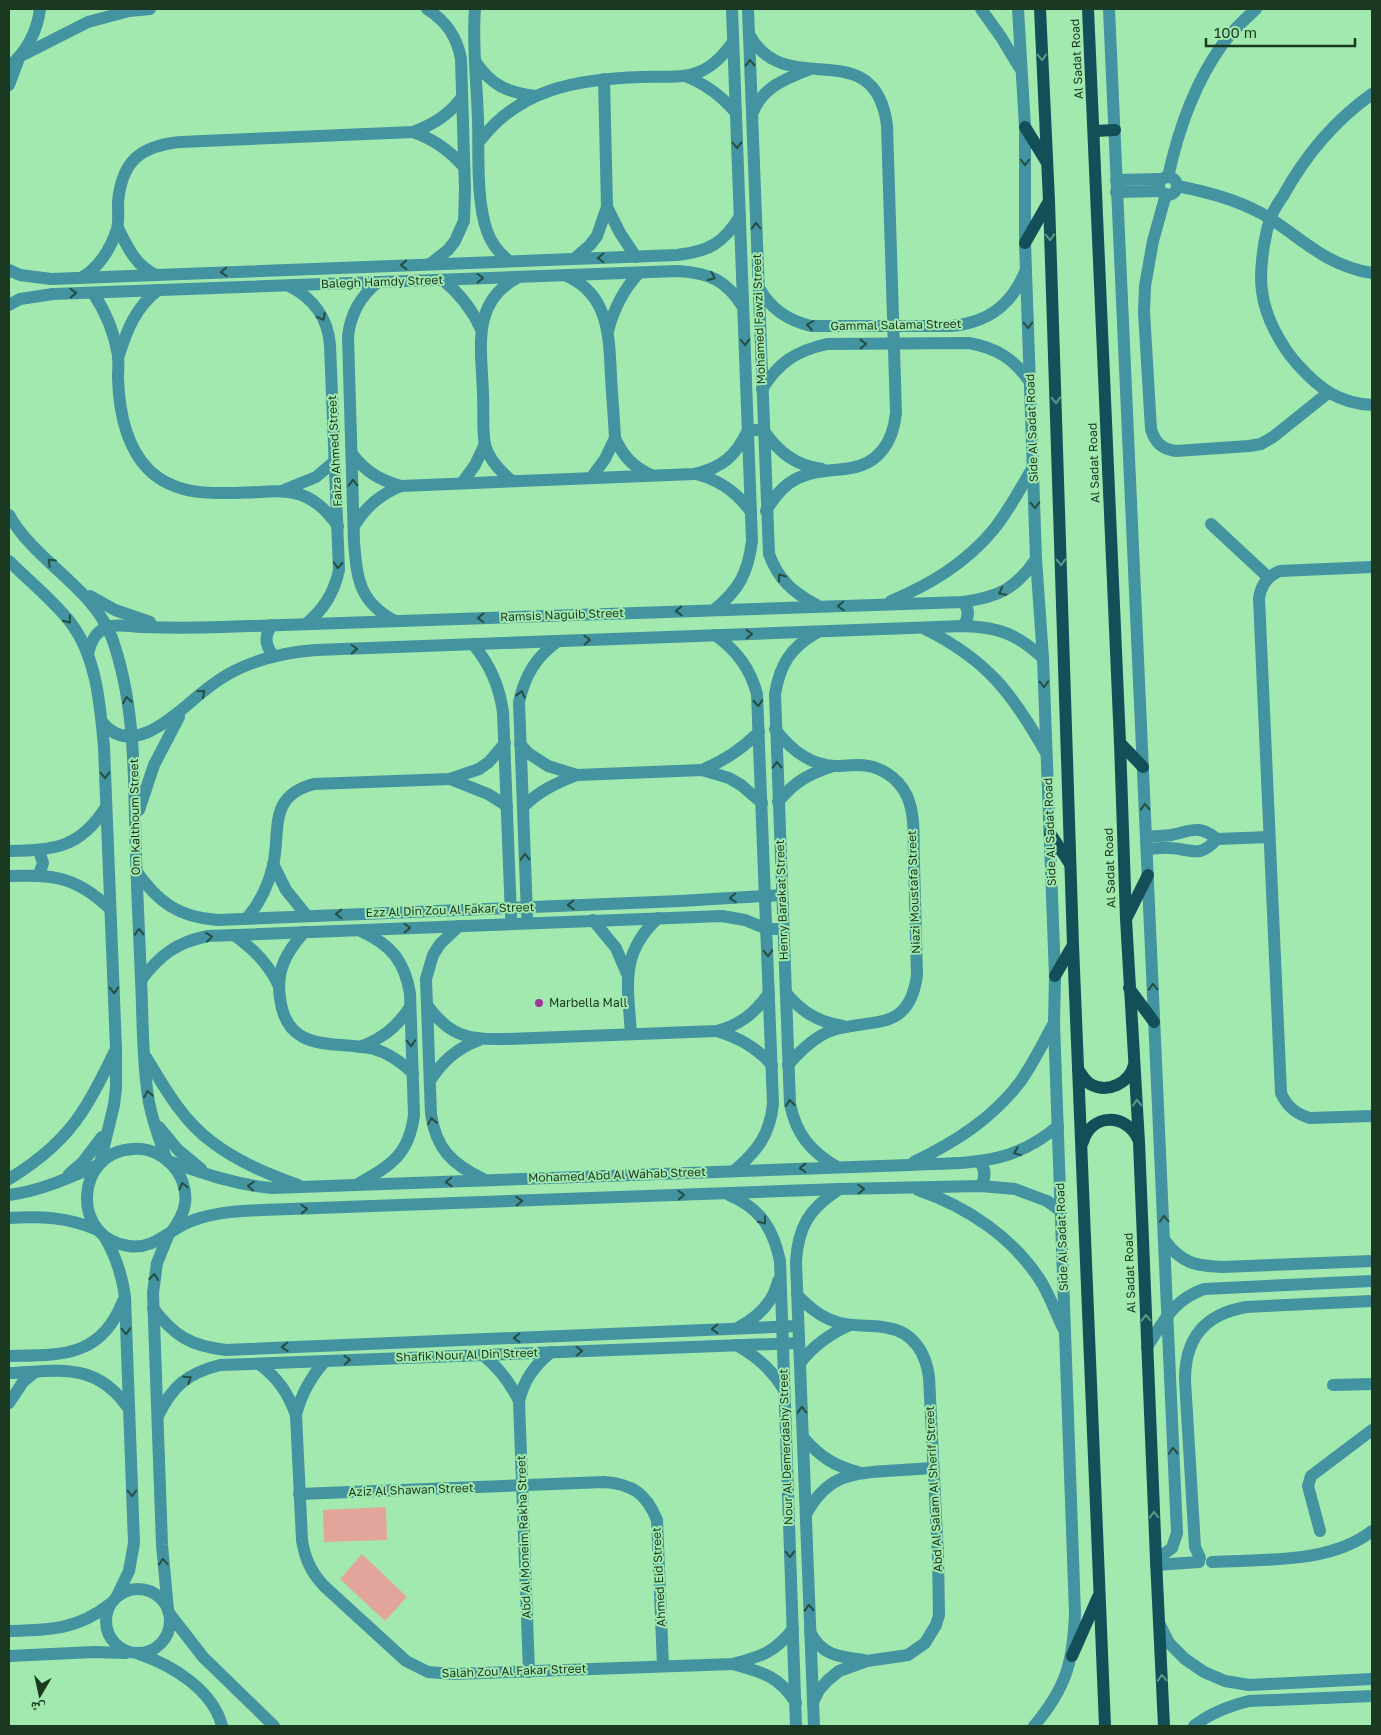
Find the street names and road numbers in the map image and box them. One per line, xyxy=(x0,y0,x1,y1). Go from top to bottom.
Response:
street label: Al Sadat Road xyxy=(1067,19,1086,100)
street label: Mohamed Fawzi Street xyxy=(749,253,768,385)
street label: Balegh Hamdy Street xyxy=(321,272,444,291)
street label: Gammal Salama Street xyxy=(830,316,962,333)
street label: Side Al Sadat Road xyxy=(1022,373,1041,483)
street label: Faiza Ahmed Street xyxy=(324,395,345,507)
street label: Al Sadat Road xyxy=(1085,423,1102,503)
street label: Ramsis Naguib Street xyxy=(500,605,624,624)
street label: Om Kalthoum Street xyxy=(126,758,143,876)
street label: Side Al Sadat Road xyxy=(1040,777,1059,887)
street label: Al Sadat Road xyxy=(1101,828,1118,908)
street label: Niazi Moustafa Street xyxy=(904,830,923,954)
street label: Henry Barakat Street xyxy=(772,839,791,961)
street label: Ezz Al Din Zou Al Fakar Street xyxy=(365,899,535,920)
street label: Mohamed Abd Al Wahab Street xyxy=(528,1164,706,1185)
street label: Side Al Sadat Road xyxy=(1052,1182,1071,1292)
street label: Al Sadat Road xyxy=(1121,1233,1138,1313)
street label: Shafik Nour Al Din Street xyxy=(395,1345,539,1364)
street label: Nour Al Demerdashy Street xyxy=(775,1368,796,1525)
street label: Abd Al Salam Al Sherif Street xyxy=(922,1405,945,1573)
street label: Abd Al Moneim Rakha Street xyxy=(513,1455,534,1619)
street label: Aziz Al Shawan Street xyxy=(348,1480,474,1499)
street label: Ahmed Eid Street xyxy=(648,1527,669,1627)
street label: Salah Zou Al Fakar Street xyxy=(441,1660,587,1681)

